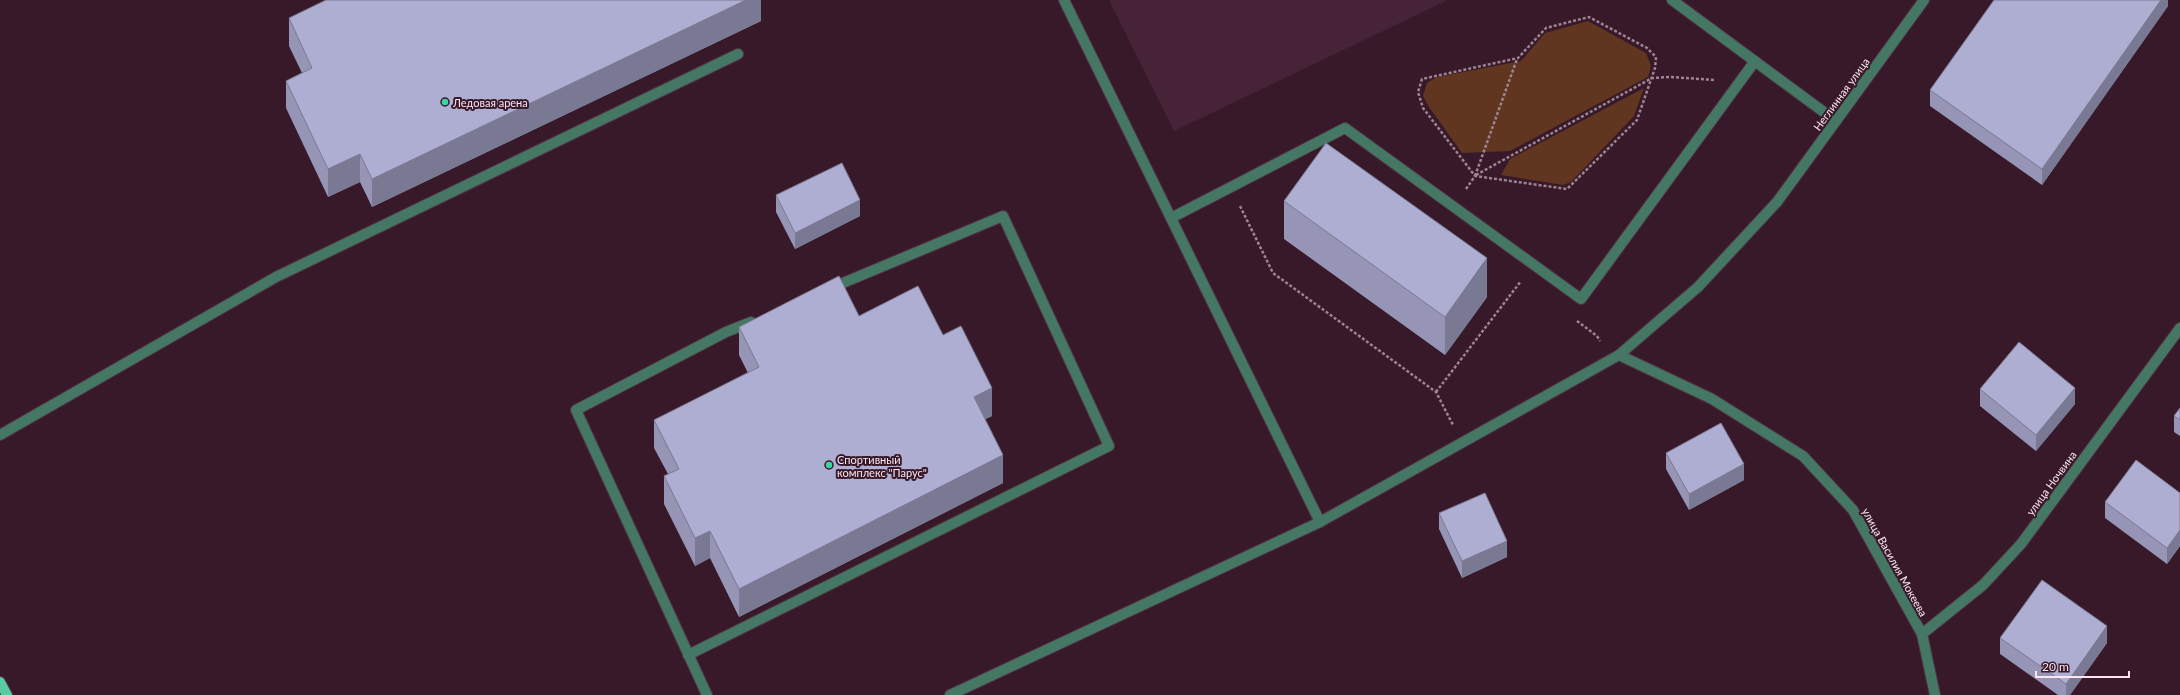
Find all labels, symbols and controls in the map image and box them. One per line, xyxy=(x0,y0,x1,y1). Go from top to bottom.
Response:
street label: Неглинная улица xyxy=(1810,55,1872,133)
place label: Ледовая арена xyxy=(452,96,528,109)
marker: Ледовая арена xyxy=(440,97,450,107)
street label: улица Ночвина xyxy=(2023,448,2079,518)
place label: Спортивный комплекс "Парус" xyxy=(837,453,927,479)
marker: Спортивный комплекс "Парус" xyxy=(824,460,834,470)
street label: улица Василия Мокеева xyxy=(1860,505,1930,619)
scale bar xyxy=(2036,653,2129,679)
text: 20 m xyxy=(2042,659,2069,674)

